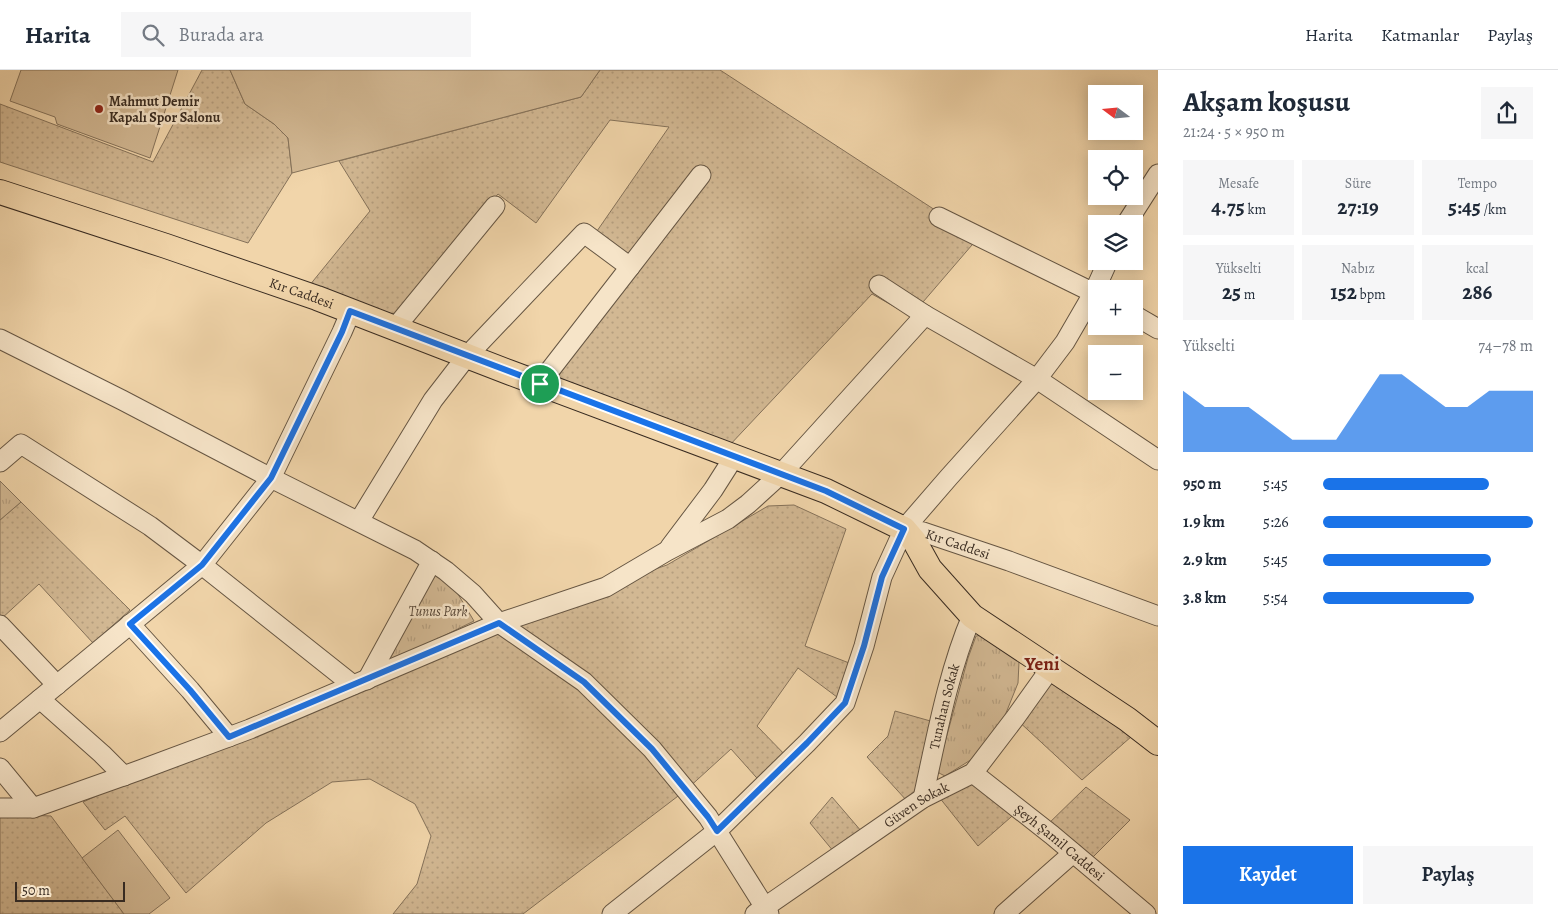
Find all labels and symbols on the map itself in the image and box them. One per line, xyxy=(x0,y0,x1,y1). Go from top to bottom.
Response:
north arrow xyxy=(1088,85,1142,140)
place label: Mahmut Demir Kapalı Spor Salonu xyxy=(109,92,221,127)
marker: Mahmut Demir Kapalı Spor Salonu xyxy=(93,103,105,115)
street label: Kır Caddesi xyxy=(267,273,336,314)
pin xyxy=(519,363,561,405)
street label: Kır Caddesi xyxy=(923,524,993,564)
park label: Tunus Park xyxy=(409,602,467,621)
district label: Yeni xyxy=(1023,651,1060,677)
street label: Tunahan Sokak xyxy=(925,661,964,751)
street label: Güven Sokak xyxy=(880,778,952,832)
street label: Şeyh Şamil Caddesi xyxy=(1010,800,1109,885)
scale bar xyxy=(15,879,125,902)

